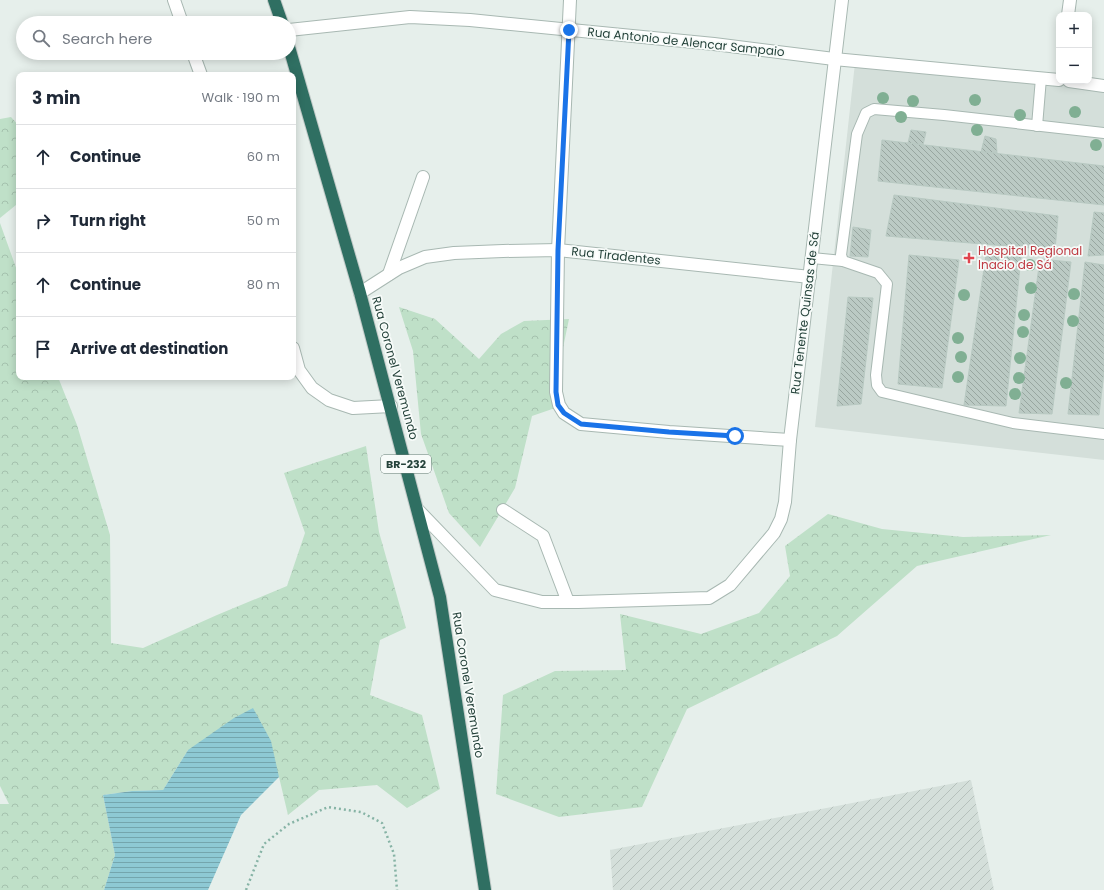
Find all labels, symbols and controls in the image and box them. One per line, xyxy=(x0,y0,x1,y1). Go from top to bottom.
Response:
map controls xyxy=(1056,12,1092,84)
button: + xyxy=(1056,12,1092,48)
search box xyxy=(16,16,296,60)
route end xyxy=(560,21,578,39)
street label: Rua Antonio de Alencar Sampaio xyxy=(587,23,786,60)
icon: search xyxy=(30,27,52,49)
text: Search here xyxy=(62,28,152,49)
button: − xyxy=(1056,48,1092,84)
text: 3 min xyxy=(32,86,80,110)
text: Walk · 190 m xyxy=(202,88,280,107)
icon: ahead xyxy=(32,146,54,168)
text: Continue xyxy=(70,146,141,167)
text: 60 m xyxy=(247,147,280,166)
icon: right xyxy=(32,210,54,232)
text: Turn right xyxy=(70,210,146,231)
text: 50 m xyxy=(247,211,280,230)
street label: Rua Tenente Quinsas de Sá xyxy=(786,231,823,395)
street label: Rua Tiradentes xyxy=(571,242,662,269)
place label: Hospital Regional Inacio de Sá xyxy=(978,242,1082,273)
marker: Hospital Regional Inacio de Sá xyxy=(963,252,975,264)
icon: ahead xyxy=(32,274,54,296)
text: Continue xyxy=(70,274,141,295)
text: 80 m xyxy=(247,275,280,294)
street label: Rua Coronel Veremundo xyxy=(368,294,423,442)
icon: arrive xyxy=(32,338,54,360)
text: Arrive at destination xyxy=(70,338,228,359)
route start xyxy=(726,427,744,445)
road number: BR-232 xyxy=(381,455,431,473)
street label: Rua Coronel Veremundo xyxy=(449,611,488,759)

